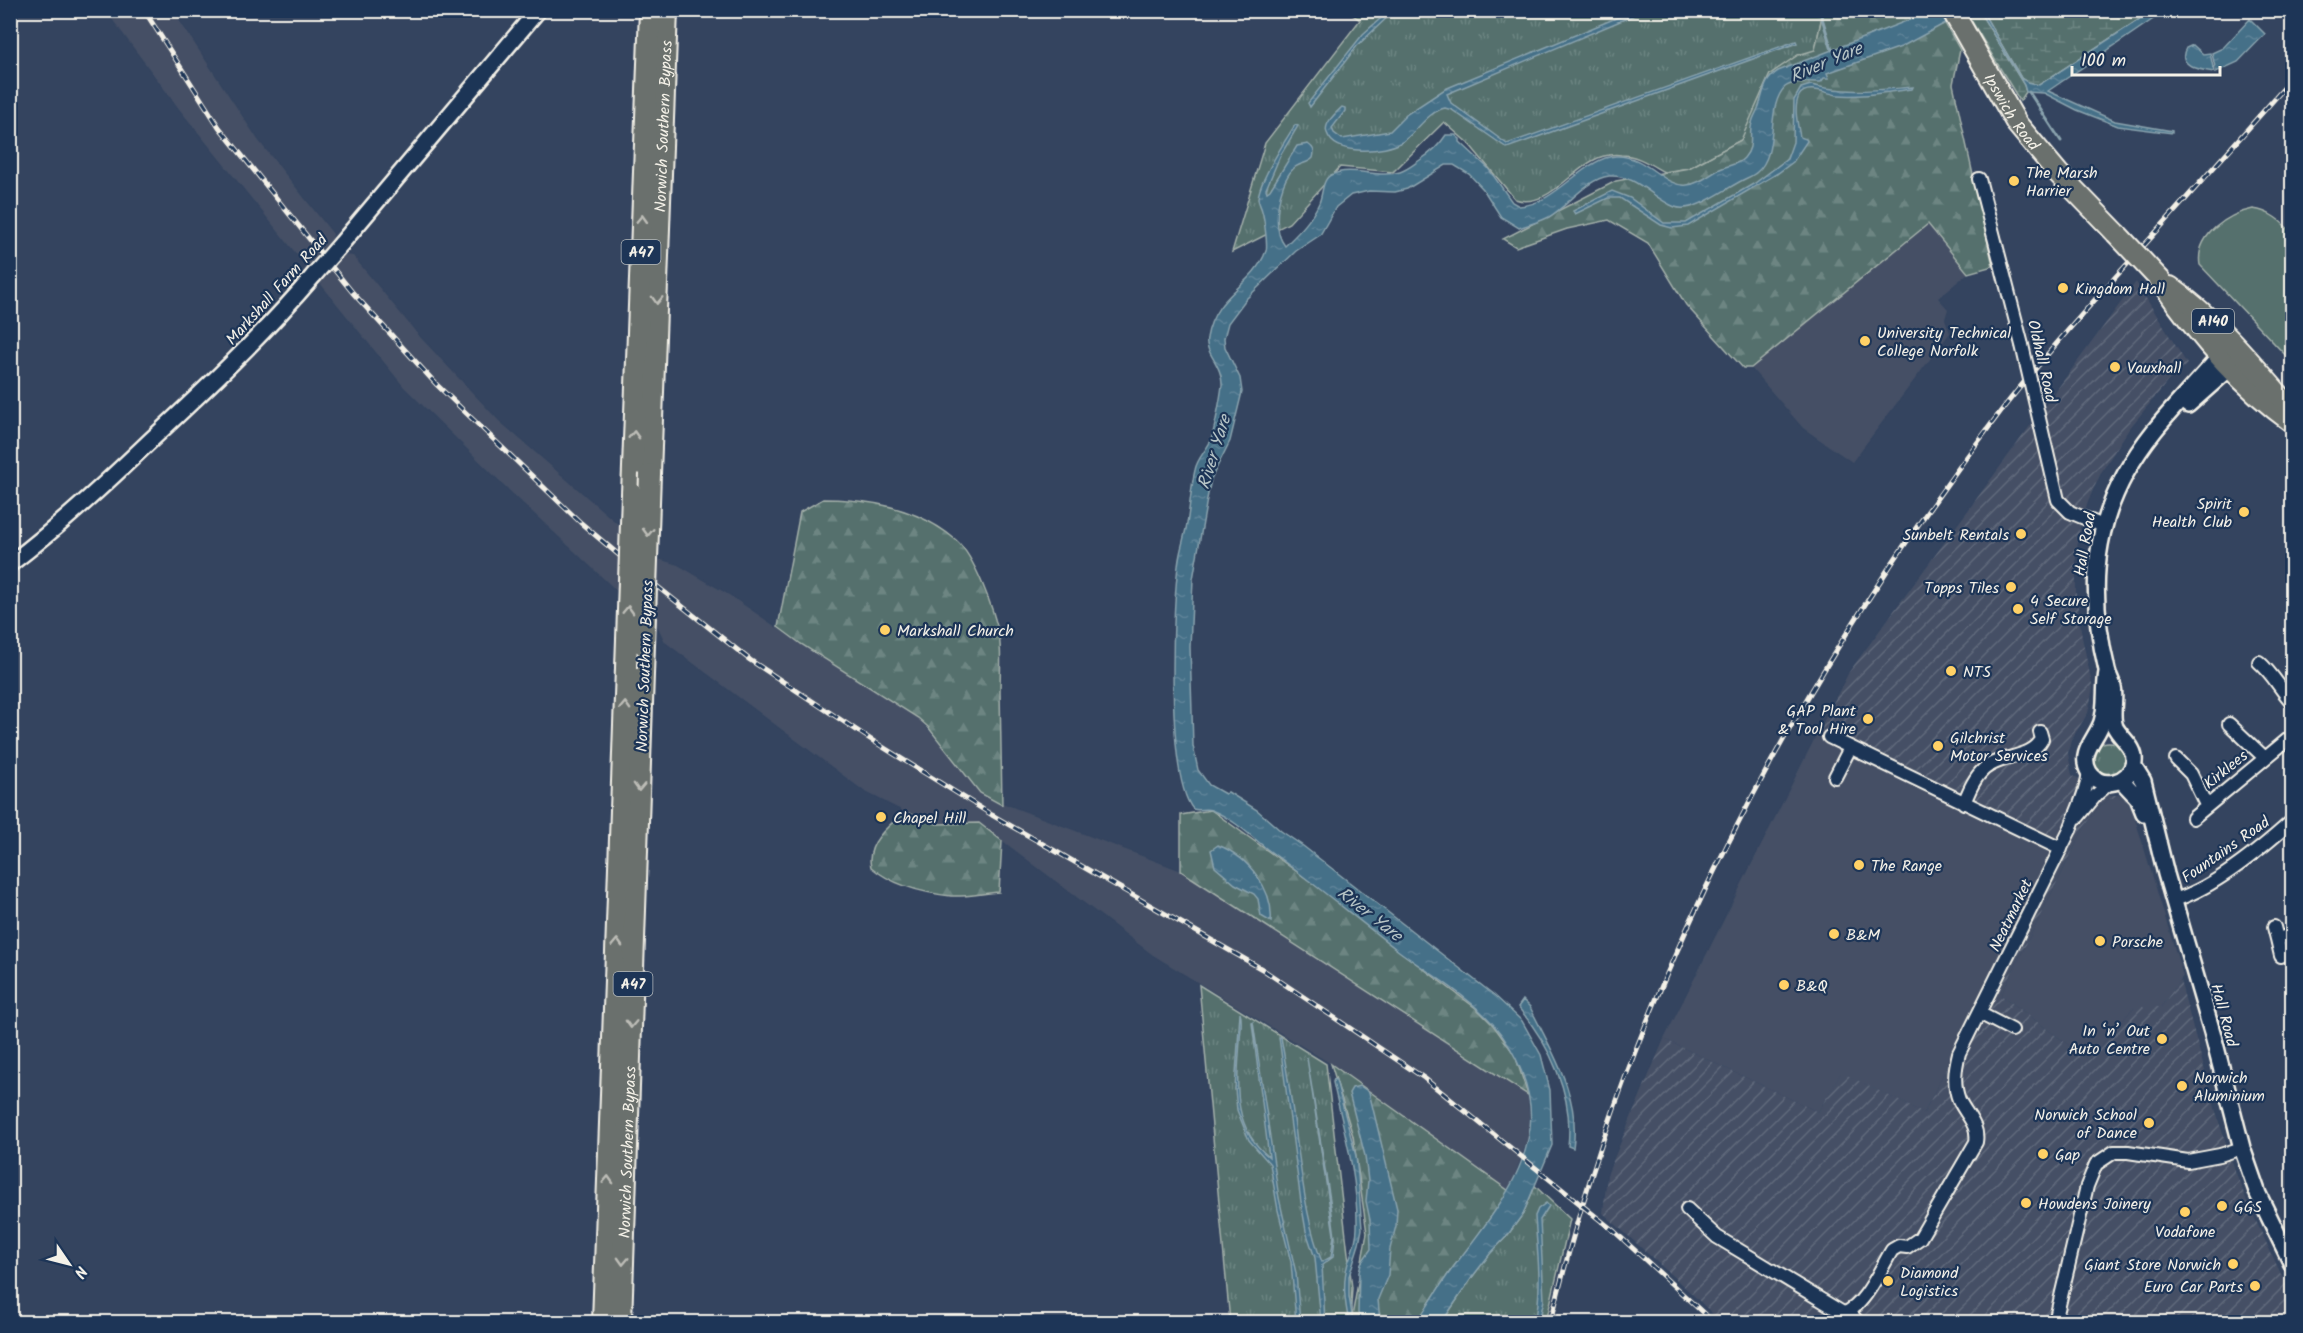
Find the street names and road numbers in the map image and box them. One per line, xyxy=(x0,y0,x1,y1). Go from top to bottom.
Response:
street label: Norwich Southern Bypass xyxy=(649,40,680,213)
street label: Ipswich Road xyxy=(1976,69,2046,157)
street label: Markshall Farm Road xyxy=(220,228,335,351)
road number: A47 xyxy=(622,240,660,264)
road number: A140 xyxy=(2192,309,2234,333)
street label: Oldhall Road xyxy=(2020,318,2063,406)
street label: Hall Road xyxy=(2068,509,2104,578)
street label: Norwich Southern Bypass xyxy=(630,579,661,753)
street label: Kirklees xyxy=(2198,744,2254,796)
street label: Fountains Road xyxy=(2176,810,2276,890)
street label: Neatmarket xyxy=(1983,874,2040,956)
road number: A47 xyxy=(614,972,652,996)
street label: Hall Road xyxy=(2203,981,2244,1051)
street label: Norwich Southern Bypass xyxy=(613,1065,644,1239)

